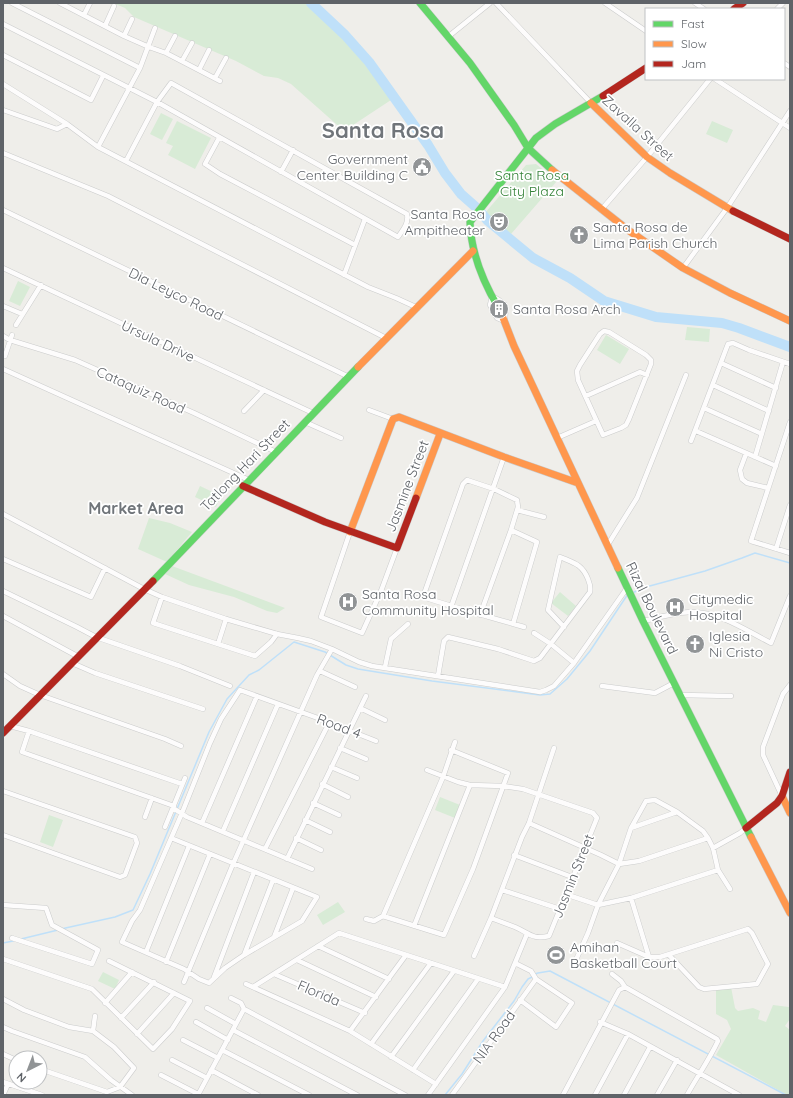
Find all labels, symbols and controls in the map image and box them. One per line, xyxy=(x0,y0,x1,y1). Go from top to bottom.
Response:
legend xyxy=(645,8,785,80)
text: Fast xyxy=(681,16,705,31)
text: Slow xyxy=(681,36,707,51)
text: Jam xyxy=(681,56,706,71)
street label: Zavalla Street xyxy=(598,91,678,165)
district label: Santa Rosa xyxy=(322,116,444,144)
place label: Government Center Building C xyxy=(297,150,408,184)
public building icon: Government Center Building C xyxy=(411,156,433,178)
park label: Santa Rosa City Plaza xyxy=(495,166,569,200)
place label: Santa Rosa Ampitheater xyxy=(405,205,486,239)
theatre icon: Santa Rosa Ampitheater xyxy=(488,211,510,233)
place label: Santa Rosa de Lima Parish Church xyxy=(593,218,717,252)
church icon: Santa Rosa de Lima Parish Church xyxy=(568,224,590,246)
street label: Dia Leyco Road xyxy=(126,263,226,325)
building icon: Santa Rosa Arch xyxy=(488,298,510,320)
place label: Santa Rosa Arch xyxy=(513,300,621,318)
street label: Ursula Drive xyxy=(118,316,198,366)
street label: Cataquiz Road xyxy=(94,362,188,418)
street label: Tatlong Hari Street xyxy=(196,415,294,515)
street label: Jasmine Street xyxy=(381,437,433,534)
district label: Market Area xyxy=(88,498,184,518)
street label: Rizal Boulevard xyxy=(622,559,682,657)
place label: Santa Rosa Community Hospital xyxy=(362,585,494,619)
place label: Citymedic Hospital xyxy=(689,590,753,624)
hospital icon: Santa Rosa Community Hospital xyxy=(337,591,359,613)
hospital icon: Citymedic Hospital xyxy=(664,596,686,618)
place label: Iglesia Ni Cristo xyxy=(709,627,763,661)
church icon: Iglesia Ni Cristo xyxy=(684,633,706,655)
street label: Road 4 xyxy=(314,709,364,743)
street label: Jasmin Street xyxy=(548,831,598,921)
place label: Amihan Basketball Court xyxy=(570,938,677,972)
sports icon: Amihan Basketball Court xyxy=(545,944,567,966)
street label: Florida xyxy=(295,976,343,1010)
street label: NIA Road xyxy=(469,1007,519,1067)
north arrow xyxy=(8,1050,48,1090)
text: N xyxy=(14,1070,29,1085)

